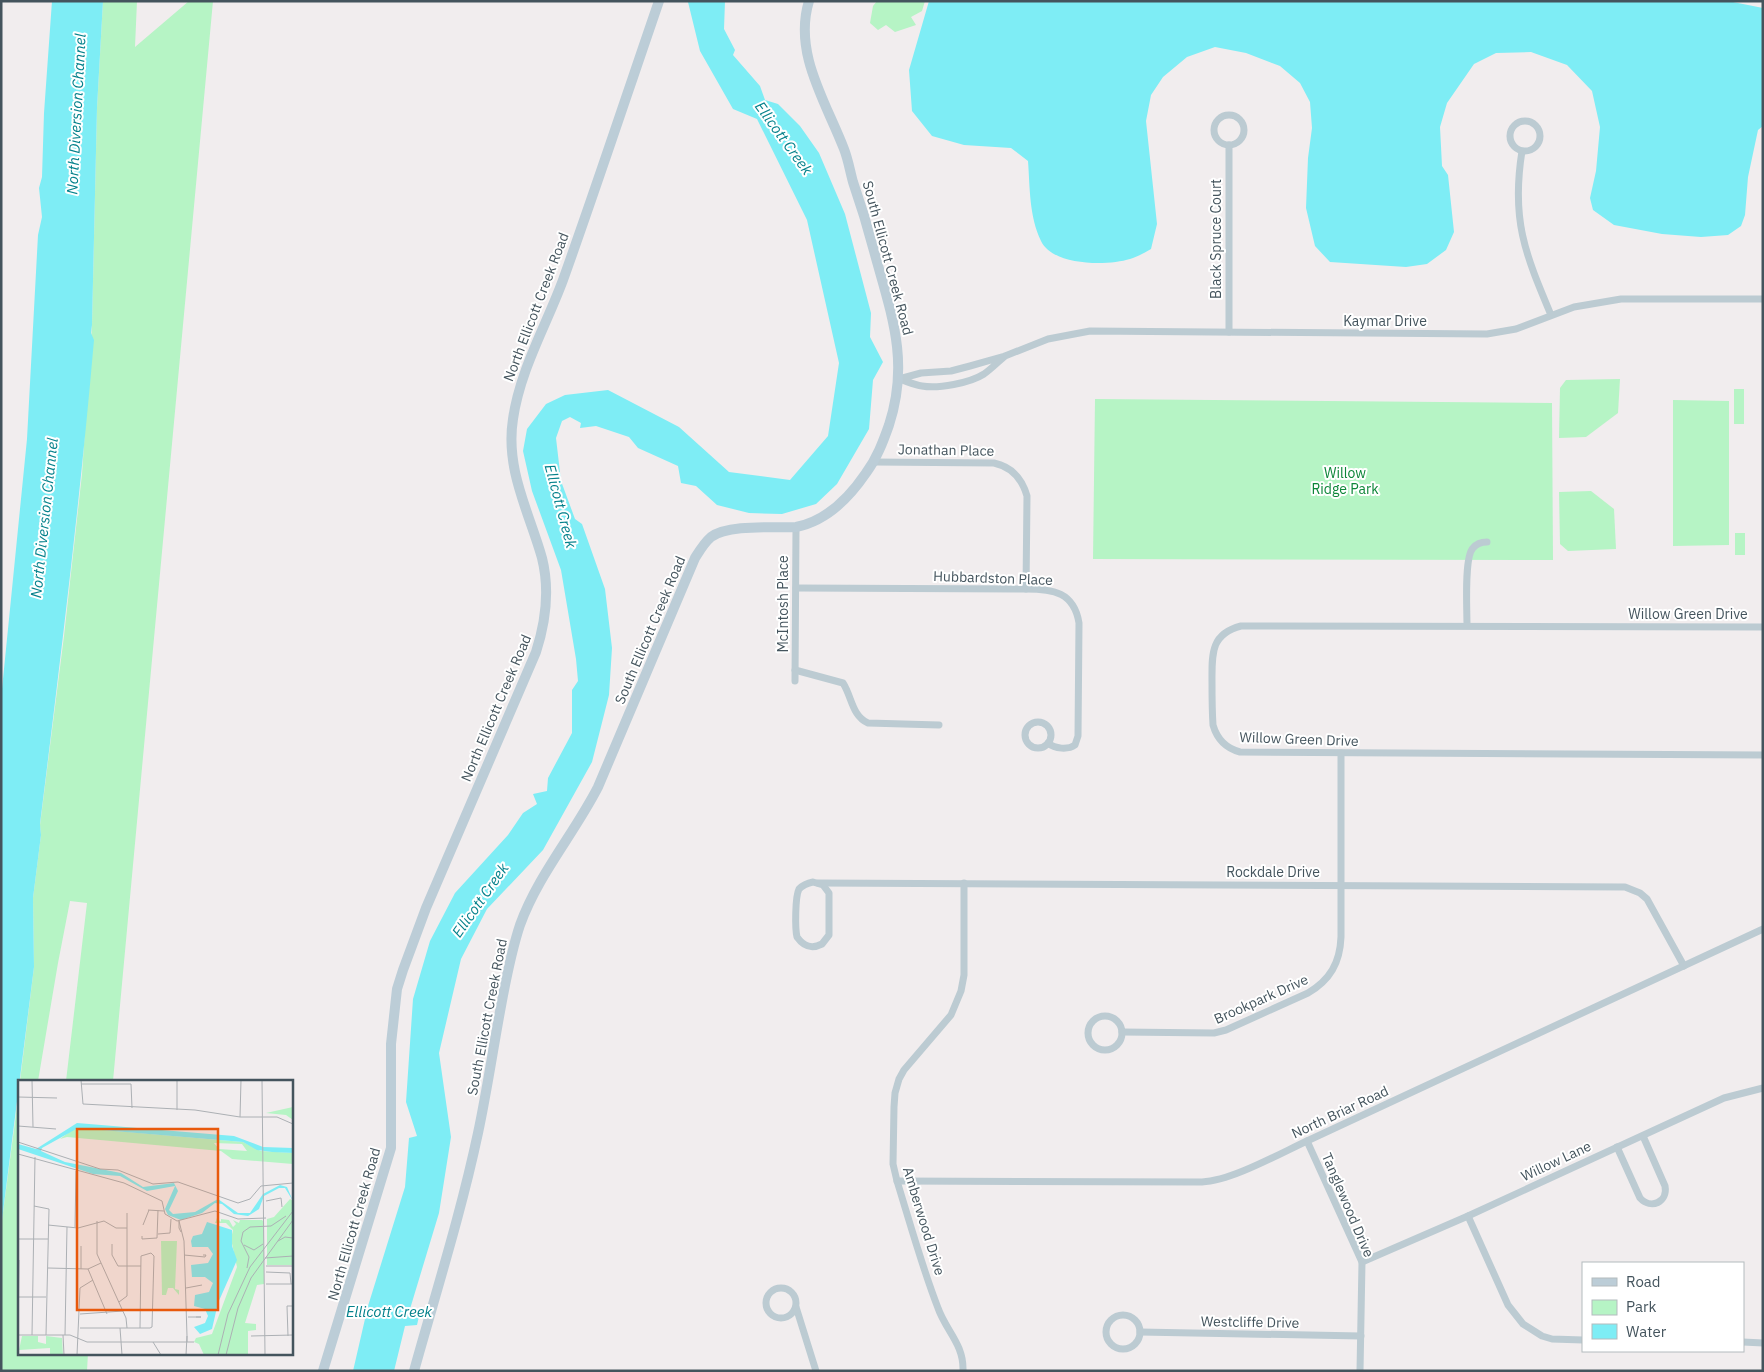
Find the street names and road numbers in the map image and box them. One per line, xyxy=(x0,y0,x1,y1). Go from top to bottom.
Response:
street label: South Ellicott Creek Road xyxy=(859,179,917,337)
street label: Black Spruce Court xyxy=(1207,179,1225,299)
street label: North Ellicott Creek Road xyxy=(499,230,573,384)
street label: Kaymar Drive xyxy=(1343,312,1427,330)
street label: Jonathan Place xyxy=(898,440,995,460)
street label: South Ellicott Creek Road xyxy=(611,553,689,707)
street label: McIntosh Place xyxy=(774,555,792,653)
street label: Hubbardston Place xyxy=(933,567,1054,589)
street label: Willow Green Drive xyxy=(1628,605,1748,623)
street label: North Ellicott Creek Road xyxy=(457,632,535,784)
street label: Willow Green Drive xyxy=(1239,728,1359,750)
street label: Rockdale Drive xyxy=(1226,863,1320,881)
street label: South Ellicott Creek Road xyxy=(463,937,511,1097)
street label: Brookpark Drive xyxy=(1211,970,1311,1028)
street label: North Briar Road xyxy=(1289,1082,1391,1142)
street label: Willow Lane xyxy=(1518,1137,1594,1185)
street label: North Ellicott Creek Road xyxy=(324,1146,384,1302)
street label: Tanglewood Drive xyxy=(1318,1150,1378,1260)
street label: Amberwood Drive xyxy=(899,1165,949,1278)
street label: Westcliffe Drive xyxy=(1201,1312,1300,1332)

